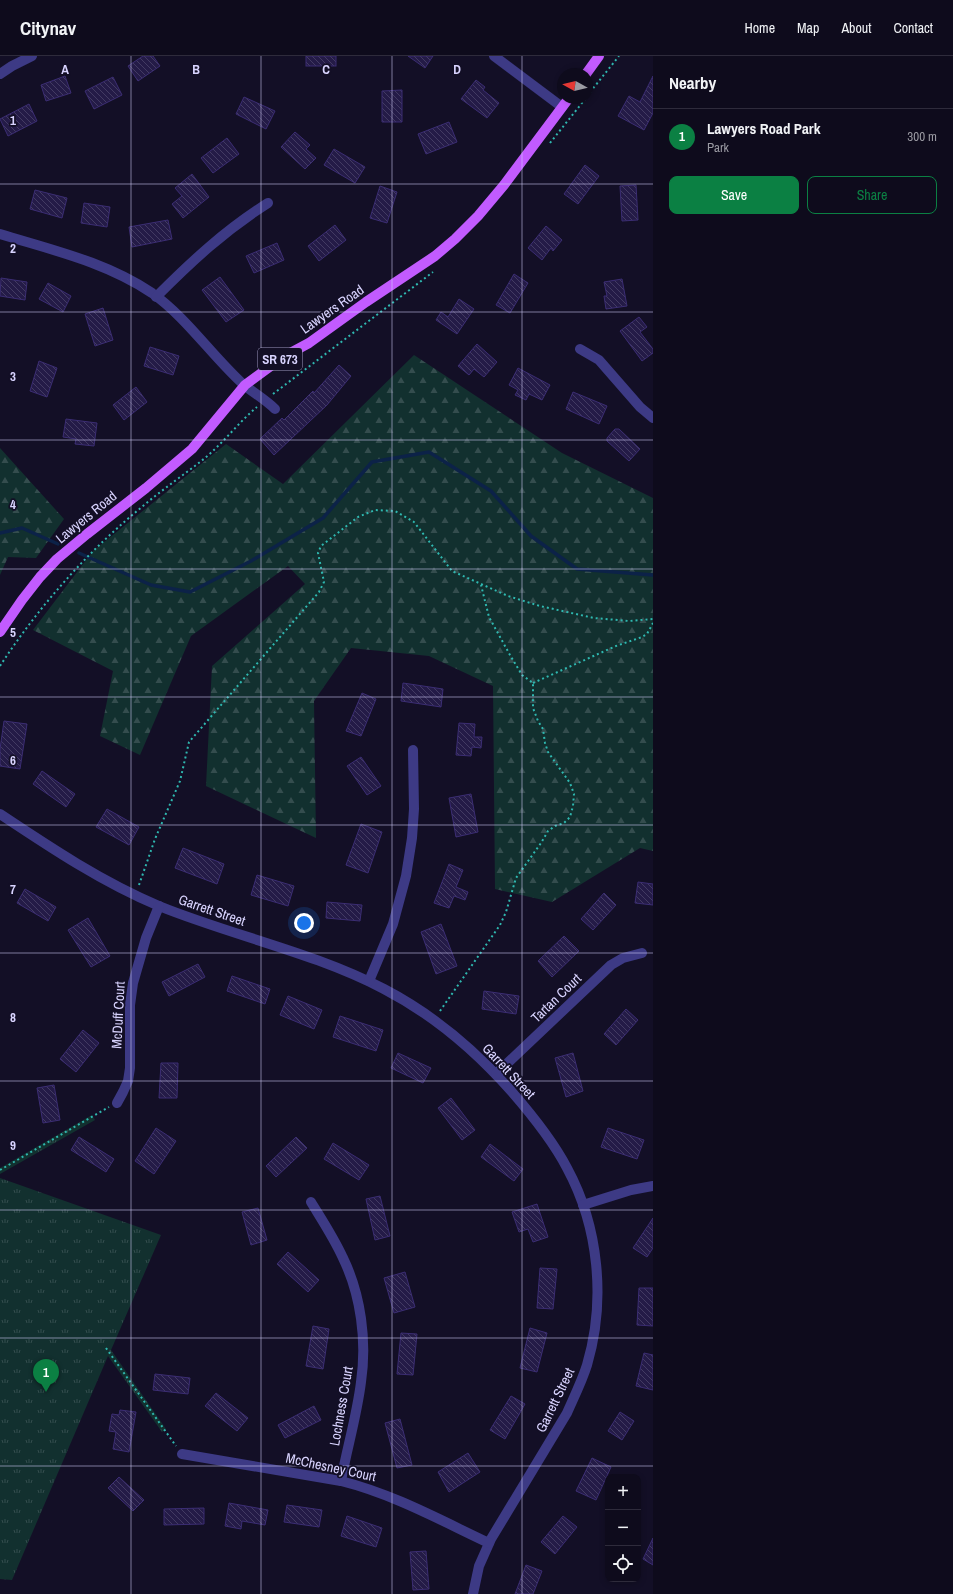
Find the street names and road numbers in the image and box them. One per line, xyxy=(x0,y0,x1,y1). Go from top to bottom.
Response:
street label: Lawyers Road xyxy=(297,281,367,337)
road number: SR 673 xyxy=(258,348,302,370)
street label: Lawyers Road xyxy=(52,487,120,547)
street label: Garrett Street xyxy=(176,890,248,930)
street label: Tartan Court xyxy=(527,970,585,1026)
street label: McDuff Court xyxy=(107,981,129,1049)
street label: Garrett Street xyxy=(479,1039,539,1103)
street label: Lochness Court xyxy=(325,1365,357,1447)
street label: Garrett Street xyxy=(532,1365,578,1435)
street label: McChesney Court xyxy=(284,1449,378,1485)

